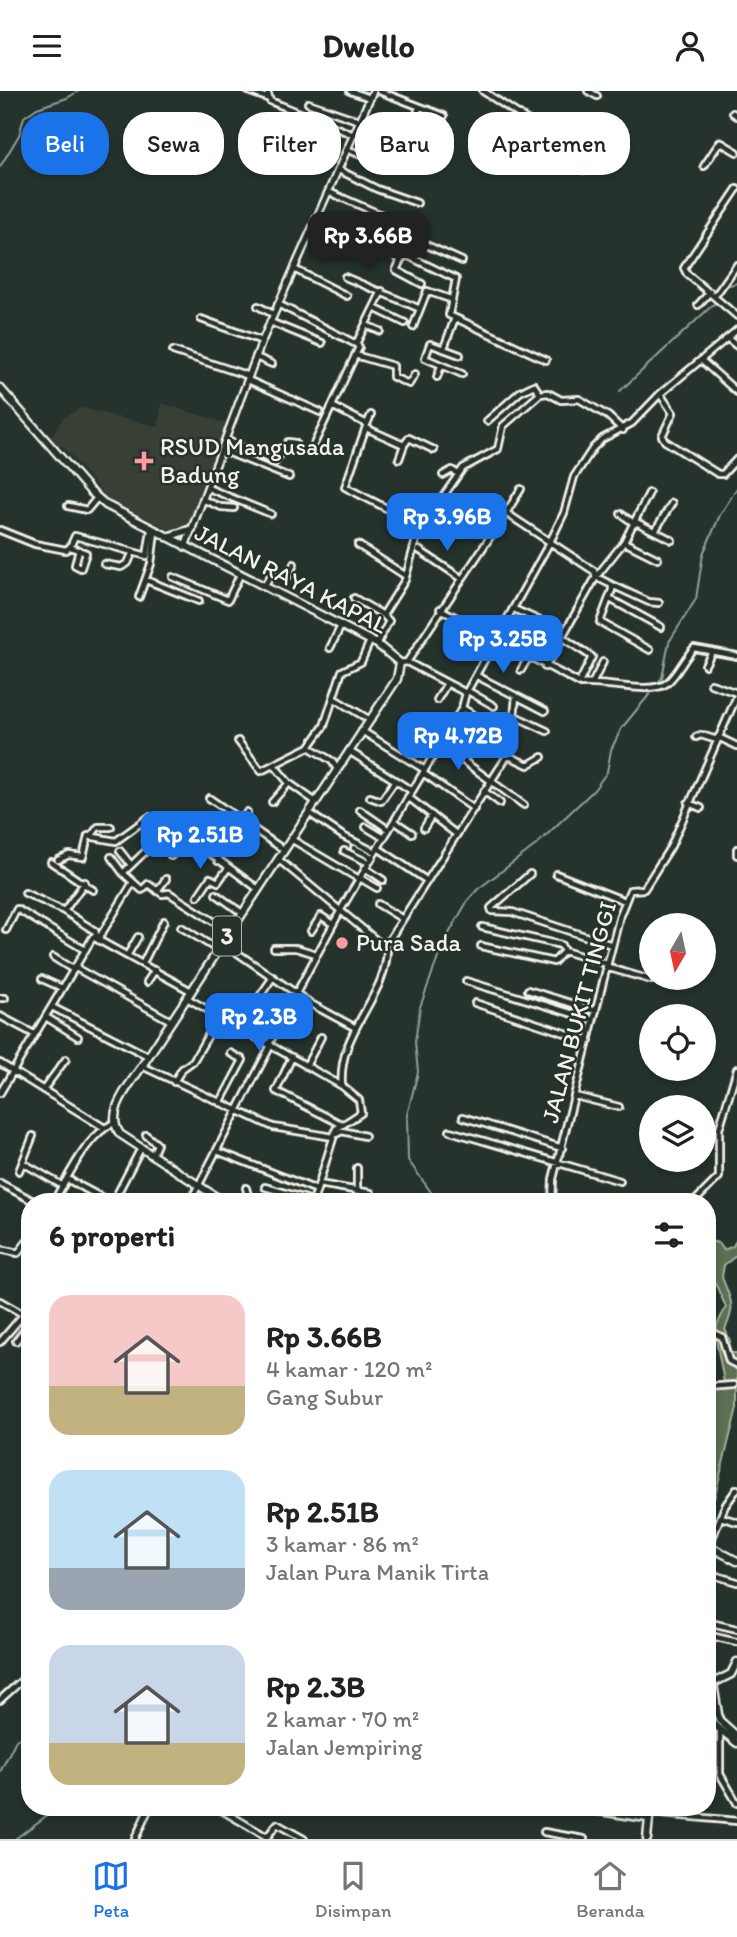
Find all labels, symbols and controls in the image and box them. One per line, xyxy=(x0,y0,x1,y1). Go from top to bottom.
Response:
icon: menu xyxy=(28,27,66,65)
text: Dwello xyxy=(322,27,415,65)
icon: person xyxy=(671,27,709,65)
chip: Beli xyxy=(21,112,109,175)
chip: Sewa xyxy=(123,112,224,175)
chip: Filter xyxy=(238,112,341,175)
chip: Baru xyxy=(355,112,454,175)
chip: Apartemen xyxy=(468,112,630,175)
pin: Rp 3.66B xyxy=(296,213,440,272)
text: Rp 3.66B xyxy=(324,221,412,249)
place label: RSUD Mangusada Badung xyxy=(160,432,345,489)
marker: RSUD Mangusada Badung xyxy=(134,451,154,471)
pin: Rp 3.96B xyxy=(375,493,519,553)
text: Rp 3.96B xyxy=(403,502,491,530)
street label: JALAN RAYA KAPAL xyxy=(190,518,392,640)
pin: Rp 3.25B xyxy=(431,615,575,675)
text: Rp 3.25B xyxy=(459,624,547,652)
pin: Rp 4.72B xyxy=(386,713,530,772)
text: Rp 4.72B xyxy=(413,721,503,749)
pin: Rp 2.51B xyxy=(128,811,272,871)
text: Rp 2.51B xyxy=(157,820,243,848)
street label: JALAN BUKIT TINGGI xyxy=(535,898,622,1126)
north arrow xyxy=(639,913,716,991)
map controls xyxy=(639,913,716,1172)
road number: 3 xyxy=(213,916,241,955)
place label: Pura Sada xyxy=(356,928,461,957)
marker: Pura Sada xyxy=(334,935,350,951)
pin: Rp 2.3B xyxy=(194,993,324,1053)
text: Rp 2.3B xyxy=(221,1002,297,1030)
button: locate xyxy=(639,1004,716,1081)
button: layers xyxy=(639,1095,716,1172)
icon: filters xyxy=(650,1216,688,1254)
text: 6 properti xyxy=(49,1217,175,1254)
text: Rp 3.66B xyxy=(266,1318,382,1355)
icon: home xyxy=(105,1323,189,1407)
text: 4 kamar · 120 m² xyxy=(266,1355,432,1383)
text: Gang Subur xyxy=(266,1383,383,1411)
text: Rp 2.51B xyxy=(266,1493,379,1530)
icon: home xyxy=(105,1498,189,1582)
text: 3 kamar · 86 m² xyxy=(266,1530,419,1558)
text: Jalan Pura Manik Tirta xyxy=(266,1558,489,1586)
text: Rp 2.3B xyxy=(266,1668,365,1705)
icon: home xyxy=(105,1673,189,1757)
text: 2 kamar · 70 m² xyxy=(266,1705,419,1733)
text: Jalan Jempiring xyxy=(266,1733,423,1761)
tab: Peta xyxy=(92,1857,130,1922)
tab: Disimpan xyxy=(315,1857,392,1922)
tab: Beranda xyxy=(576,1857,645,1922)

